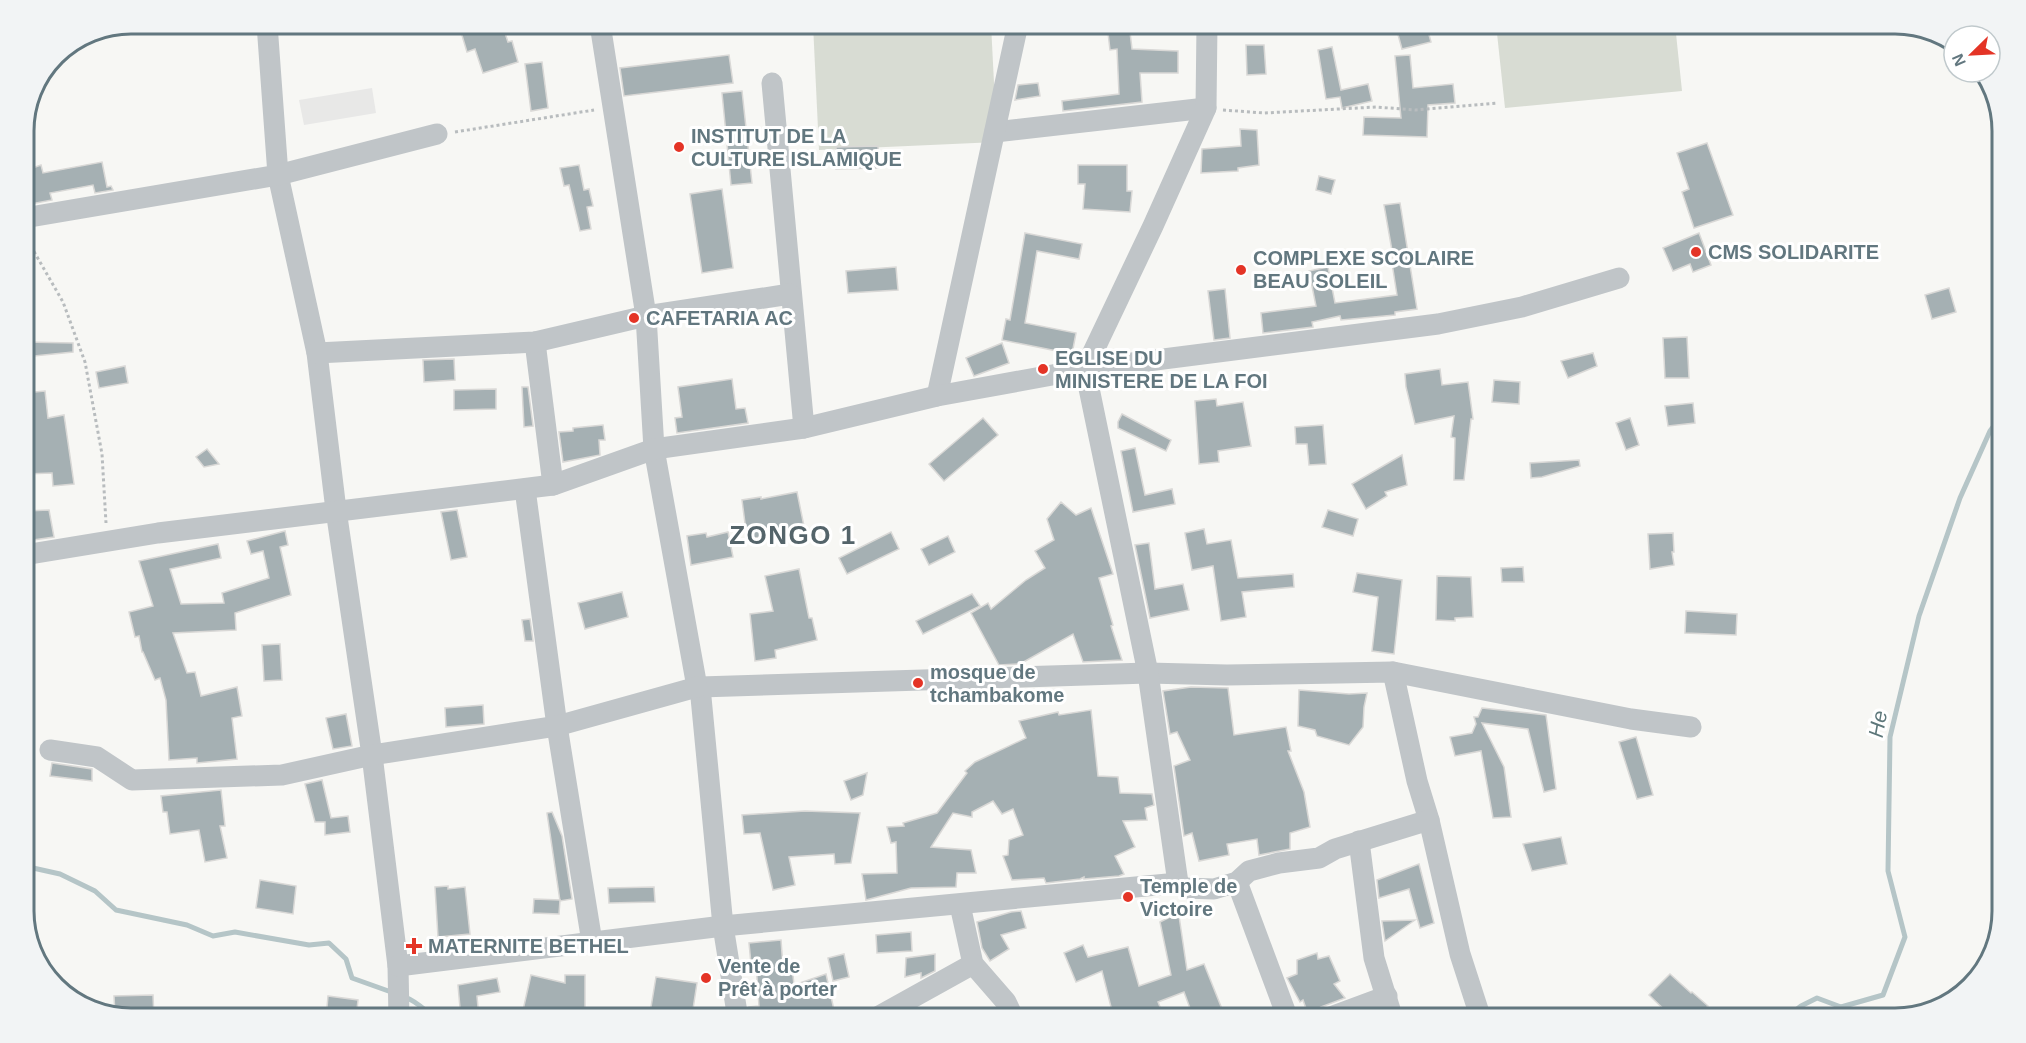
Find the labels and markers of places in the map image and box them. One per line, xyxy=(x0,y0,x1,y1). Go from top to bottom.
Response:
place label: INSTITUT DE LA CULTURE ISLAMIQUE xyxy=(691,125,902,170)
marker: INSTITUT DE LA CULTURE ISLAMIQUE xyxy=(672,140,686,154)
place label: CMS SOLIDARITE xyxy=(1708,241,1879,263)
marker: CMS SOLIDARITE xyxy=(1689,245,1703,259)
place label: COMPLEXE SCOLAIRE BEAU SOLEIL xyxy=(1253,247,1474,292)
marker: COMPLEXE SCOLAIRE BEAU SOLEIL xyxy=(1234,263,1248,277)
place label: CAFETARIA AC xyxy=(646,307,793,329)
marker: CAFETARIA AC xyxy=(627,311,641,325)
place label: EGLISE DU MINISTERE DE LA FOI xyxy=(1055,347,1268,392)
marker: EGLISE DU MINISTERE DE LA FOI xyxy=(1036,362,1050,376)
place label: mosque de tchambakome xyxy=(930,661,1065,706)
marker: mosque de tchambakome xyxy=(911,676,925,690)
place label: Temple de Victoire xyxy=(1140,875,1237,920)
marker: Temple de Victoire xyxy=(1121,890,1135,904)
place label: MATERNITE BETHEL xyxy=(428,935,629,957)
marker: MATERNITE BETHEL xyxy=(405,937,423,955)
place label: Vente de Prêt à porter xyxy=(718,955,837,1000)
marker: Vente de Prêt à porter xyxy=(699,971,713,985)

